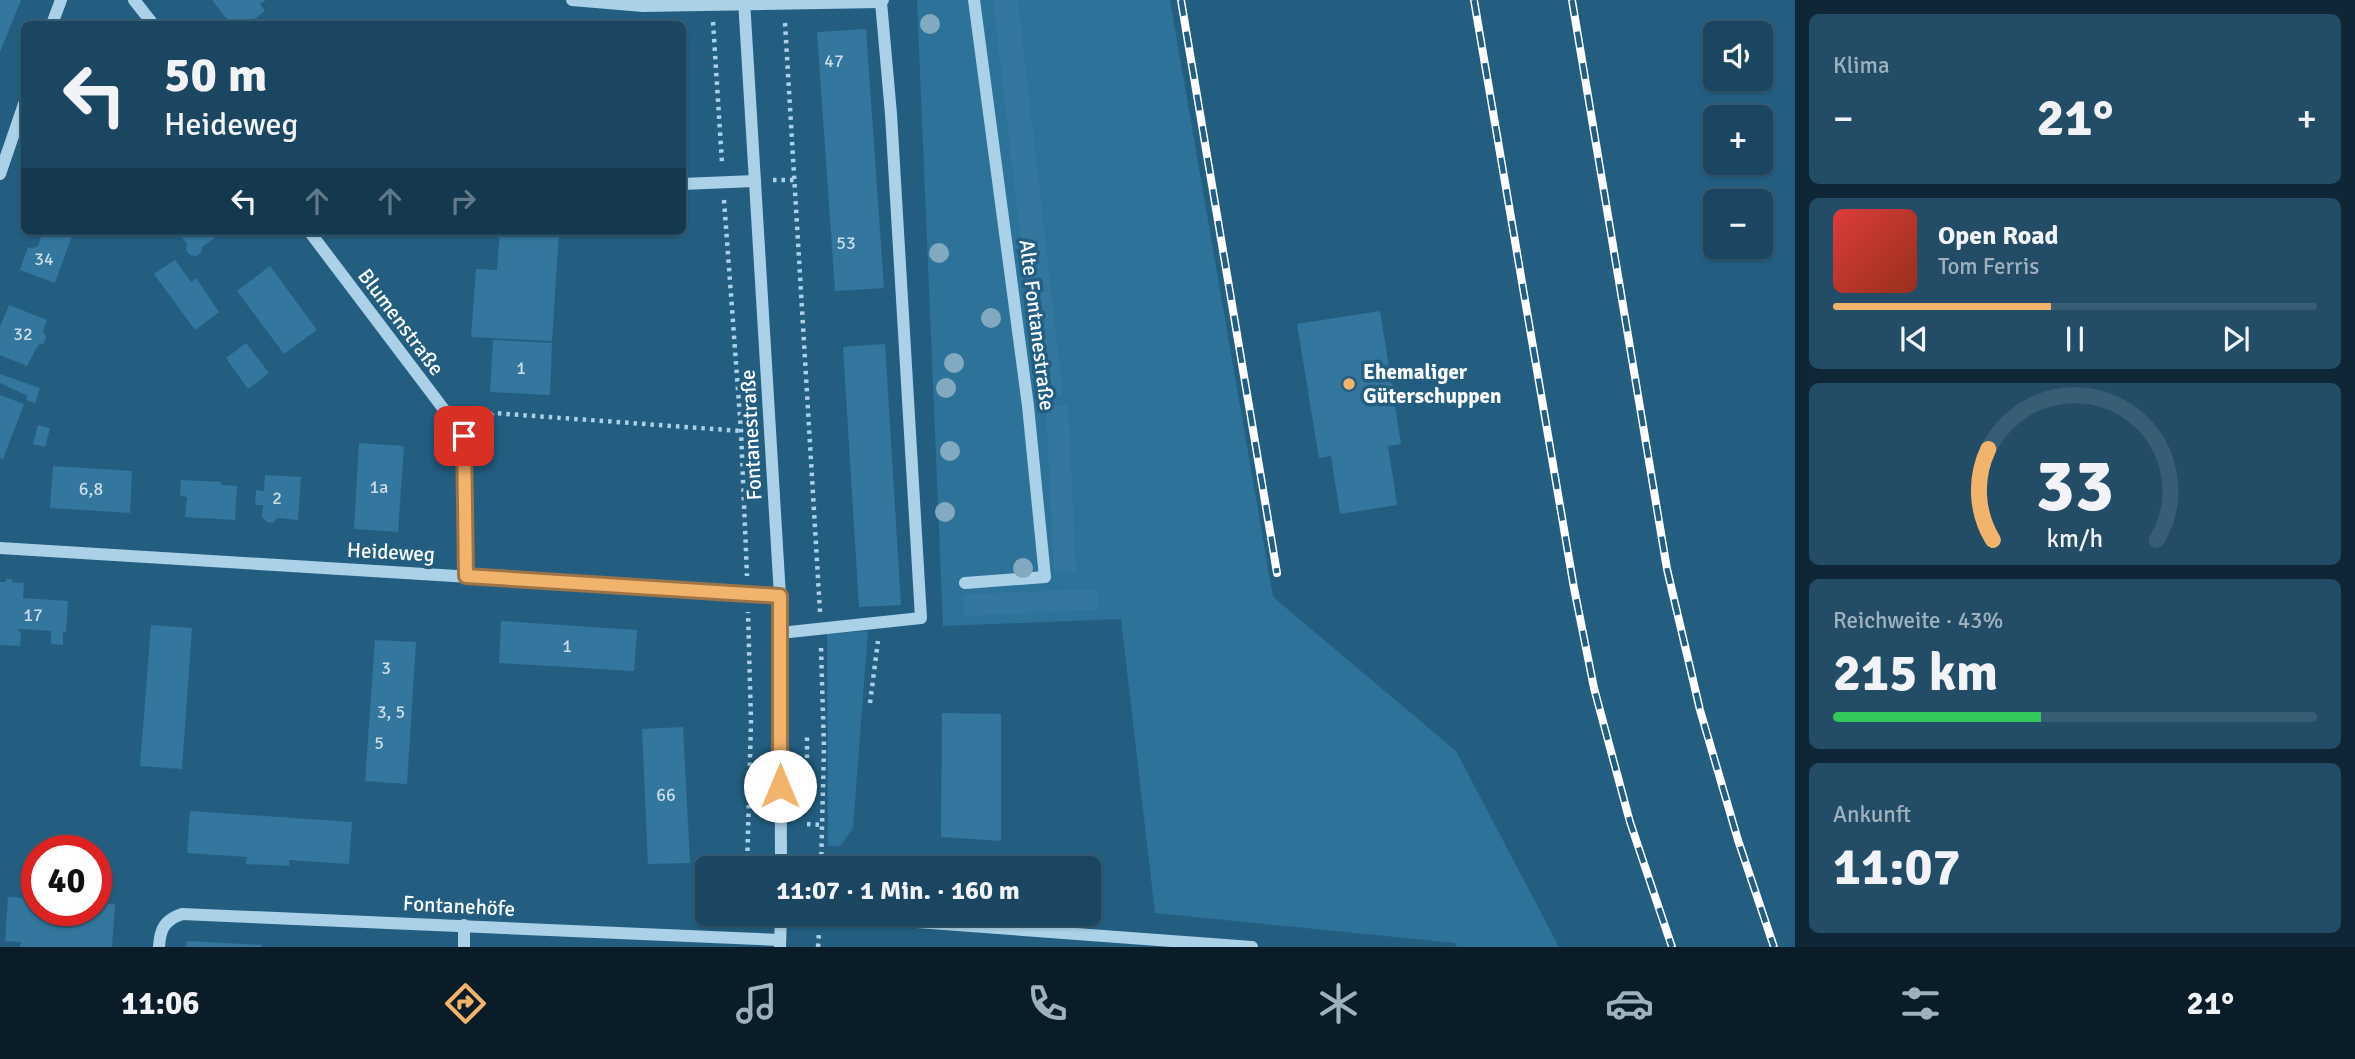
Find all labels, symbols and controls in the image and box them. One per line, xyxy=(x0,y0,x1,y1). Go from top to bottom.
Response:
map controls xyxy=(1703,21,1773,259)
button: sound xyxy=(1703,21,1773,91)
text: 50 m xyxy=(164,45,267,105)
icon: left xyxy=(49,49,140,140)
house number: 47 xyxy=(824,50,844,72)
text: Klima xyxy=(1833,51,1890,80)
text: 21° xyxy=(2037,86,2113,150)
text: − xyxy=(1833,95,1854,142)
text: + xyxy=(2296,95,2317,142)
text: Heideweg xyxy=(164,105,298,144)
button: + xyxy=(1703,105,1773,175)
icon: left xyxy=(225,182,263,220)
icon: ahead xyxy=(298,182,336,220)
icon: ahead xyxy=(371,182,409,220)
icon: right xyxy=(444,182,482,220)
button: − xyxy=(1703,189,1773,259)
text: Open Road xyxy=(1938,220,2059,252)
house number: 53 xyxy=(836,232,856,254)
street label: Alte Fontanestraße xyxy=(1014,238,1060,412)
house number: 34 xyxy=(34,248,54,270)
text: Tom Ferris xyxy=(1938,252,2039,281)
street label: Blumenstraße xyxy=(352,263,450,381)
icon: previous xyxy=(1895,320,1933,358)
icon: pause xyxy=(2056,320,2094,358)
icon: next xyxy=(2217,320,2255,358)
house number: 32 xyxy=(13,323,33,345)
house number: 1 xyxy=(516,357,526,379)
place label: Ehemaliger Güterschuppen xyxy=(1363,359,1501,409)
street label: Fontanestraße xyxy=(735,369,767,501)
marker: Ehemaliger Güterschuppen xyxy=(1341,376,1357,392)
pin xyxy=(434,406,494,466)
icon: arrive xyxy=(445,417,483,455)
text: 33 xyxy=(2036,442,2114,531)
house number: 1a xyxy=(370,476,388,498)
house number: 6,8 xyxy=(79,478,103,500)
house number: 2 xyxy=(272,487,282,509)
text: km/h xyxy=(2047,522,2103,553)
street label: Heideweg xyxy=(346,537,436,567)
house number: 17 xyxy=(23,604,43,626)
text: Reichweite · 43% xyxy=(1833,606,2003,635)
house number: 1 xyxy=(562,635,572,657)
text: 215 km xyxy=(1833,641,1998,705)
house number: 3 xyxy=(381,657,391,679)
house number: 3, 5 xyxy=(377,701,405,723)
house number: 5 xyxy=(374,732,384,754)
position arrow xyxy=(743,749,817,823)
house number: 66 xyxy=(656,784,676,806)
text: Ankunft xyxy=(1833,800,1911,829)
speed limit sign: 40 xyxy=(21,835,112,926)
text: 11:07 xyxy=(1833,835,1961,899)
text: 11:07 · 1 Min. · 160 m xyxy=(776,875,1020,907)
street label: Fontanehöfe xyxy=(402,890,516,922)
icon: directions xyxy=(441,979,490,1028)
icon: music xyxy=(732,979,781,1028)
icon: phone xyxy=(1023,979,1072,1028)
icon: climate xyxy=(1314,979,1363,1028)
icon: car xyxy=(1605,979,1654,1028)
icon: filters xyxy=(1896,979,1945,1028)
text: 11:06 xyxy=(121,984,199,1023)
text: 21° xyxy=(2187,984,2234,1023)

